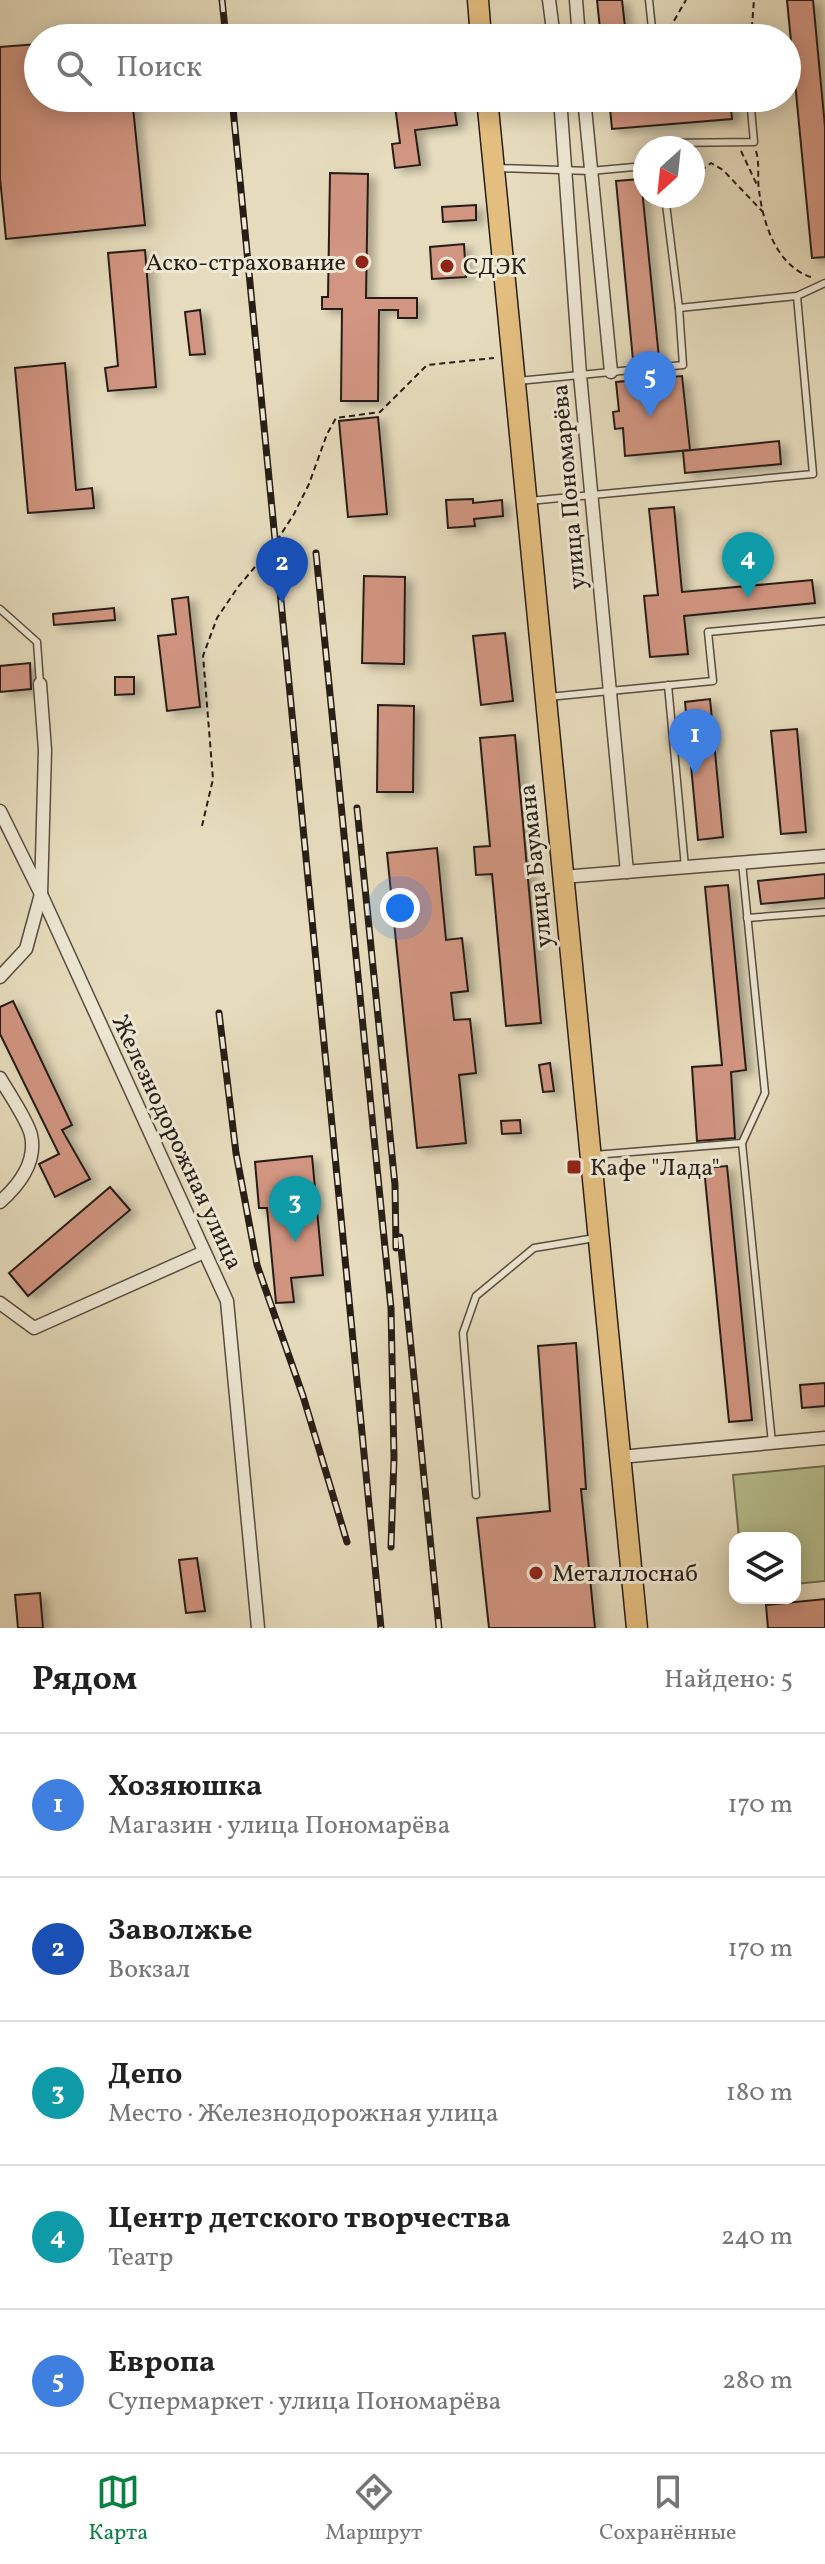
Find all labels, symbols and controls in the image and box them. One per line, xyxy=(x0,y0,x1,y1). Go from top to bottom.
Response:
search box xyxy=(24,24,801,112)
icon: search xyxy=(52,46,96,90)
text: Поиск xyxy=(116,47,202,89)
north arrow xyxy=(633,136,705,208)
place label: Аско-страхование xyxy=(146,247,346,281)
place label: СДЭК xyxy=(463,251,527,285)
marker: Аско-страхование xyxy=(353,253,371,271)
marker: СДЭК xyxy=(438,257,456,275)
pin: 5 xyxy=(624,351,676,417)
street label: улица Пономарёва xyxy=(544,383,596,591)
pin: 4 xyxy=(722,532,774,598)
pin: 2 xyxy=(256,537,308,603)
pin: 1 xyxy=(669,709,721,775)
street label: улица Баумана xyxy=(511,782,562,949)
your location xyxy=(380,888,420,928)
street label: Железнодорожная улица xyxy=(102,1010,250,1276)
place label: Кафе "Лада" xyxy=(590,1152,720,1186)
marker: Кафе "Лада" xyxy=(565,1158,583,1176)
pin: 3 xyxy=(269,1176,321,1242)
map controls xyxy=(729,1532,801,1604)
button: layers xyxy=(729,1532,801,1604)
place label: Металлоснаб xyxy=(552,1558,698,1592)
marker: Металлоснаб xyxy=(527,1564,545,1582)
text: Рядом xyxy=(32,1657,137,1704)
text: Найдено: 5 xyxy=(664,1662,793,1698)
text: Хозяюшка xyxy=(108,1766,262,1808)
text: 1 xyxy=(53,1787,63,1823)
text: 170 m xyxy=(728,1787,793,1823)
text: Магазин · улица Пономарёва xyxy=(108,1808,450,1844)
text: Заволжье xyxy=(108,1910,253,1952)
text: 2 xyxy=(51,1931,65,1967)
text: 170 m xyxy=(728,1931,793,1967)
text: Вокзал xyxy=(108,1952,190,1988)
text: Депо xyxy=(108,2054,182,2096)
text: 3 xyxy=(51,2075,65,2111)
text: 180 m xyxy=(726,2075,793,2111)
text: Место · Железнодорожная улица xyxy=(108,2096,499,2132)
text: Центр детского творчества xyxy=(108,2198,511,2240)
text: 4 xyxy=(50,2219,66,2255)
text: 240 m xyxy=(721,2219,793,2255)
text: Театр xyxy=(108,2240,173,2276)
text: Европа xyxy=(108,2342,215,2384)
text: 5 xyxy=(52,2363,64,2399)
text: 280 m xyxy=(722,2363,793,2399)
text: Супермаркет · улица Пономарёва xyxy=(108,2384,502,2420)
tab: Карта xyxy=(88,2470,148,2549)
tab: Маршрут xyxy=(325,2470,422,2549)
tab: Сохранённые xyxy=(599,2470,736,2549)

